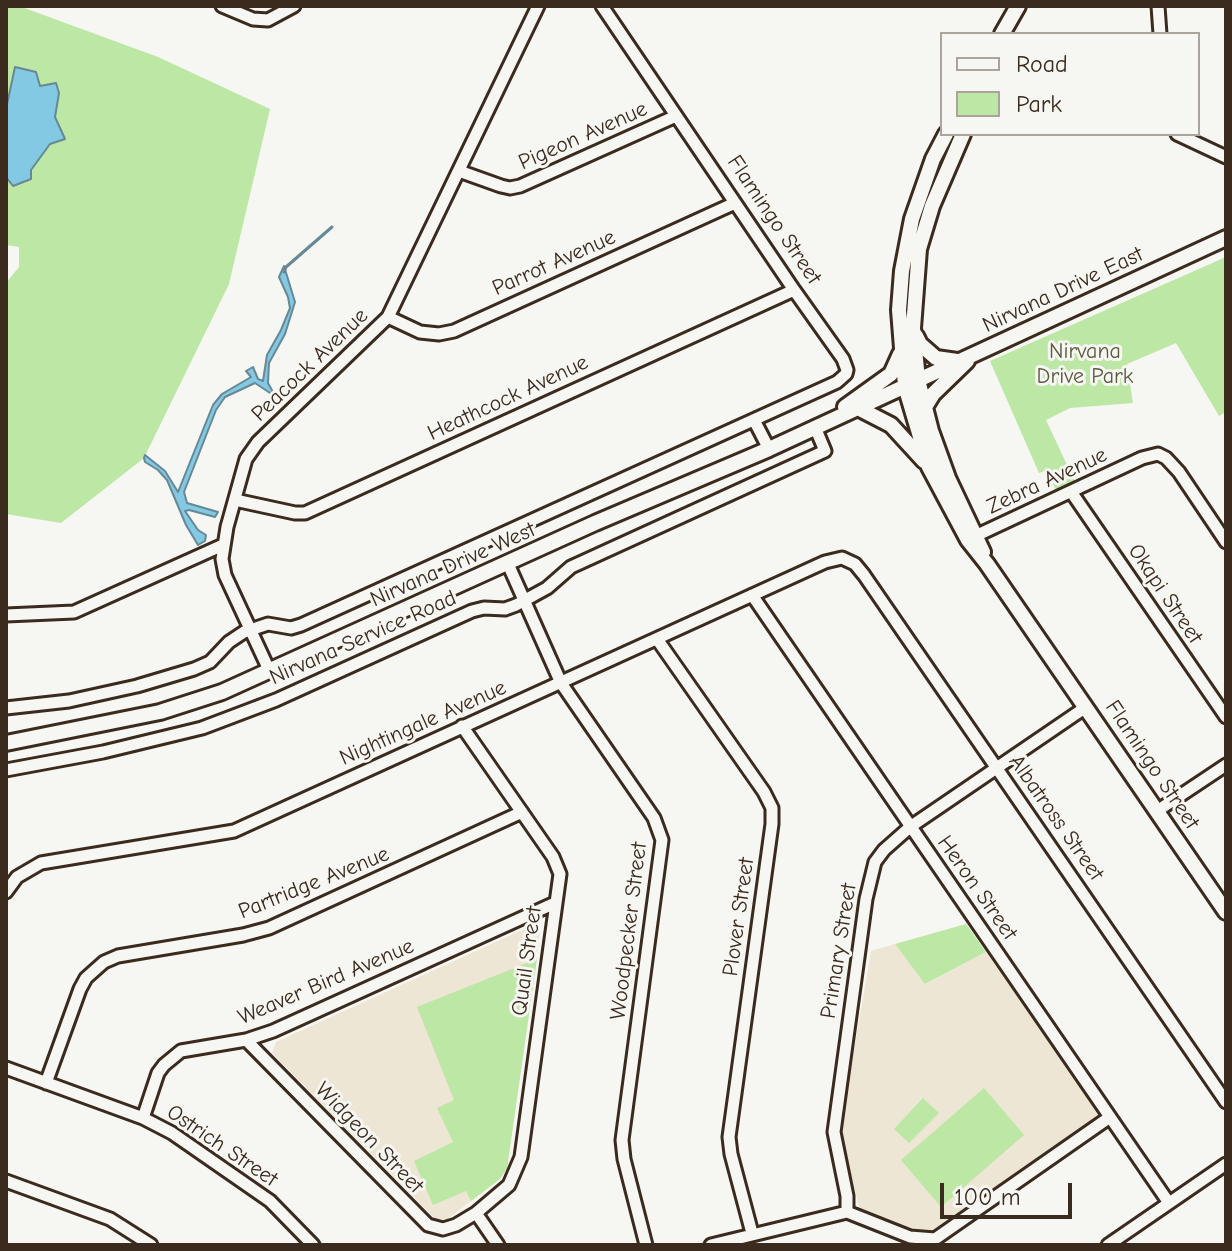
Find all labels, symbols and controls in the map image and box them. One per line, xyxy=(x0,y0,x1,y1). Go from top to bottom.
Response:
legend xyxy=(940,32,1200,136)
text: Road xyxy=(1016,50,1068,78)
text: Park xyxy=(1016,90,1062,118)
street label: Pigeon Avenue xyxy=(515,96,651,176)
street label: Flamingo Street xyxy=(721,150,827,290)
street label: Parrot Avenue xyxy=(488,224,620,302)
street label: Nirvana Drive East xyxy=(979,241,1147,339)
street label: Peacock Avenue xyxy=(246,303,374,427)
park label: Nirvana Drive Park xyxy=(1037,339,1133,390)
street label: Heathcock Avenue xyxy=(423,349,593,447)
street label: Zebra Avenue xyxy=(983,442,1111,520)
street label: Nirvana Drive West xyxy=(366,517,540,613)
street label: Okapi Street xyxy=(1122,539,1208,649)
street label: Nirvana Service Road xyxy=(265,585,461,691)
street label: Nightingale Avenue xyxy=(336,674,510,772)
street label: Flamingo Street xyxy=(1099,695,1205,835)
street label: Albatross Street xyxy=(1003,750,1109,886)
street label: Heron Street xyxy=(931,831,1023,945)
street label: Partridge Avenue xyxy=(235,841,393,925)
street label: Woodpecker Street xyxy=(605,841,653,1021)
street label: Plover Street xyxy=(718,856,760,978)
street label: Primary Street xyxy=(815,881,863,1021)
street label: Quail Street xyxy=(506,904,548,1018)
street label: Weaver Bird Avenue xyxy=(234,933,418,1031)
street label: Widgeon Street xyxy=(309,1077,429,1199)
street label: Ostrich Street xyxy=(161,1099,283,1193)
scale bar xyxy=(944,1167,1076,1217)
text: 100 m xyxy=(954,1183,1021,1211)

